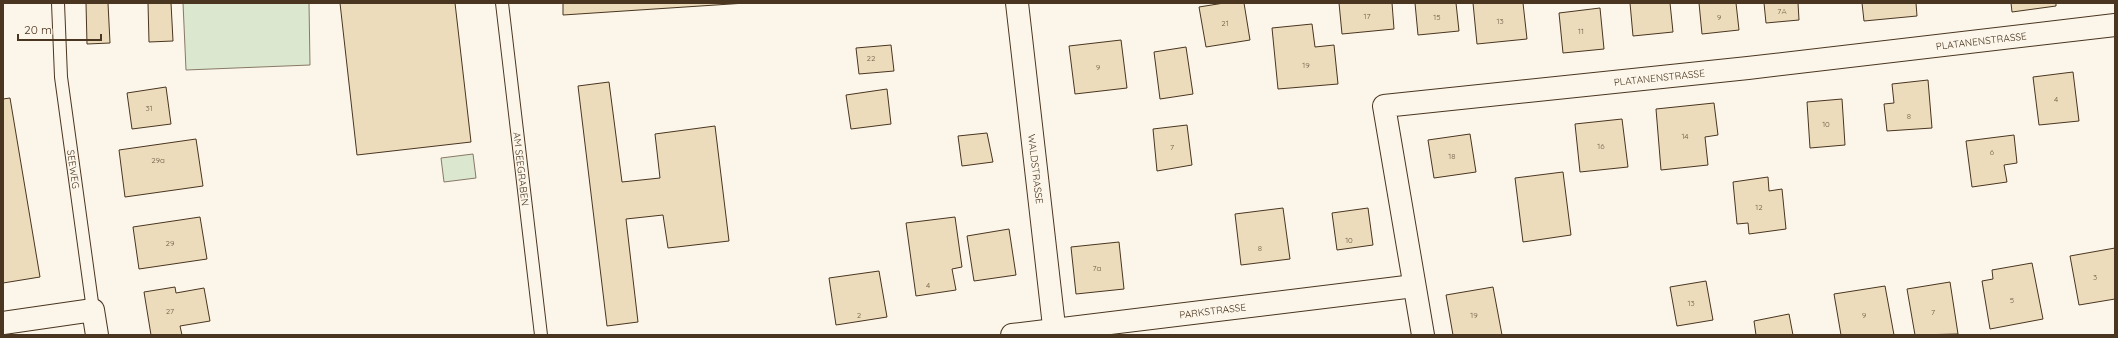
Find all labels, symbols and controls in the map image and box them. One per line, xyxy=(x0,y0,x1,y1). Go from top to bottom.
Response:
house number: 7A xyxy=(1777,6,1787,16)
house number: 17 xyxy=(1363,11,1371,21)
house number: 15 xyxy=(1433,12,1441,22)
house number: 9 xyxy=(1717,12,1722,22)
scale bar xyxy=(18,16,101,42)
house number: 13 xyxy=(1496,16,1504,26)
house number: 21 xyxy=(1221,18,1229,28)
text: 20 m xyxy=(24,22,52,37)
house number: 11 xyxy=(1578,26,1584,36)
street label: PLATANENSTRASSE xyxy=(1935,29,2028,53)
house number: 22 xyxy=(867,53,876,63)
house number: 19 xyxy=(1302,60,1310,70)
house number: 9 xyxy=(1096,62,1101,72)
street label: PLATANENSTRASSE xyxy=(1613,67,1706,89)
house number: 4 xyxy=(2054,94,2058,104)
house number: 31 xyxy=(145,103,153,113)
house number: 8 xyxy=(1907,111,1911,121)
house number: 10 xyxy=(1822,119,1830,129)
street label: AM SEEGRABEN xyxy=(510,131,532,206)
house number: 14 xyxy=(1681,131,1689,141)
street label: WALDSTRASSE xyxy=(1025,133,1046,205)
house number: 16 xyxy=(1597,141,1605,151)
house number: 7 xyxy=(1170,142,1174,152)
house number: 6 xyxy=(1990,147,1995,157)
street label: SEEWEG xyxy=(64,149,82,190)
house number: 18 xyxy=(1448,151,1456,161)
house number: 29a xyxy=(151,155,165,165)
house number: 12 xyxy=(1755,202,1763,212)
house number: 10 xyxy=(1345,235,1353,245)
house number: 29 xyxy=(166,238,175,248)
house number: 8 xyxy=(1258,243,1262,253)
house number: 7a xyxy=(1093,263,1102,273)
house number: 3 xyxy=(2093,272,2097,282)
house number: 4 xyxy=(926,280,930,290)
house number: 5 xyxy=(2010,295,2014,305)
house number: 13 xyxy=(1687,298,1695,308)
street label: PARKSTRASSE xyxy=(1178,300,1247,322)
house number: 27 xyxy=(166,306,174,316)
house number: 7 xyxy=(1931,307,1935,317)
house number: 2 xyxy=(857,310,862,320)
house number: 19 xyxy=(1470,310,1478,320)
house number: 9 xyxy=(1862,310,1867,320)

